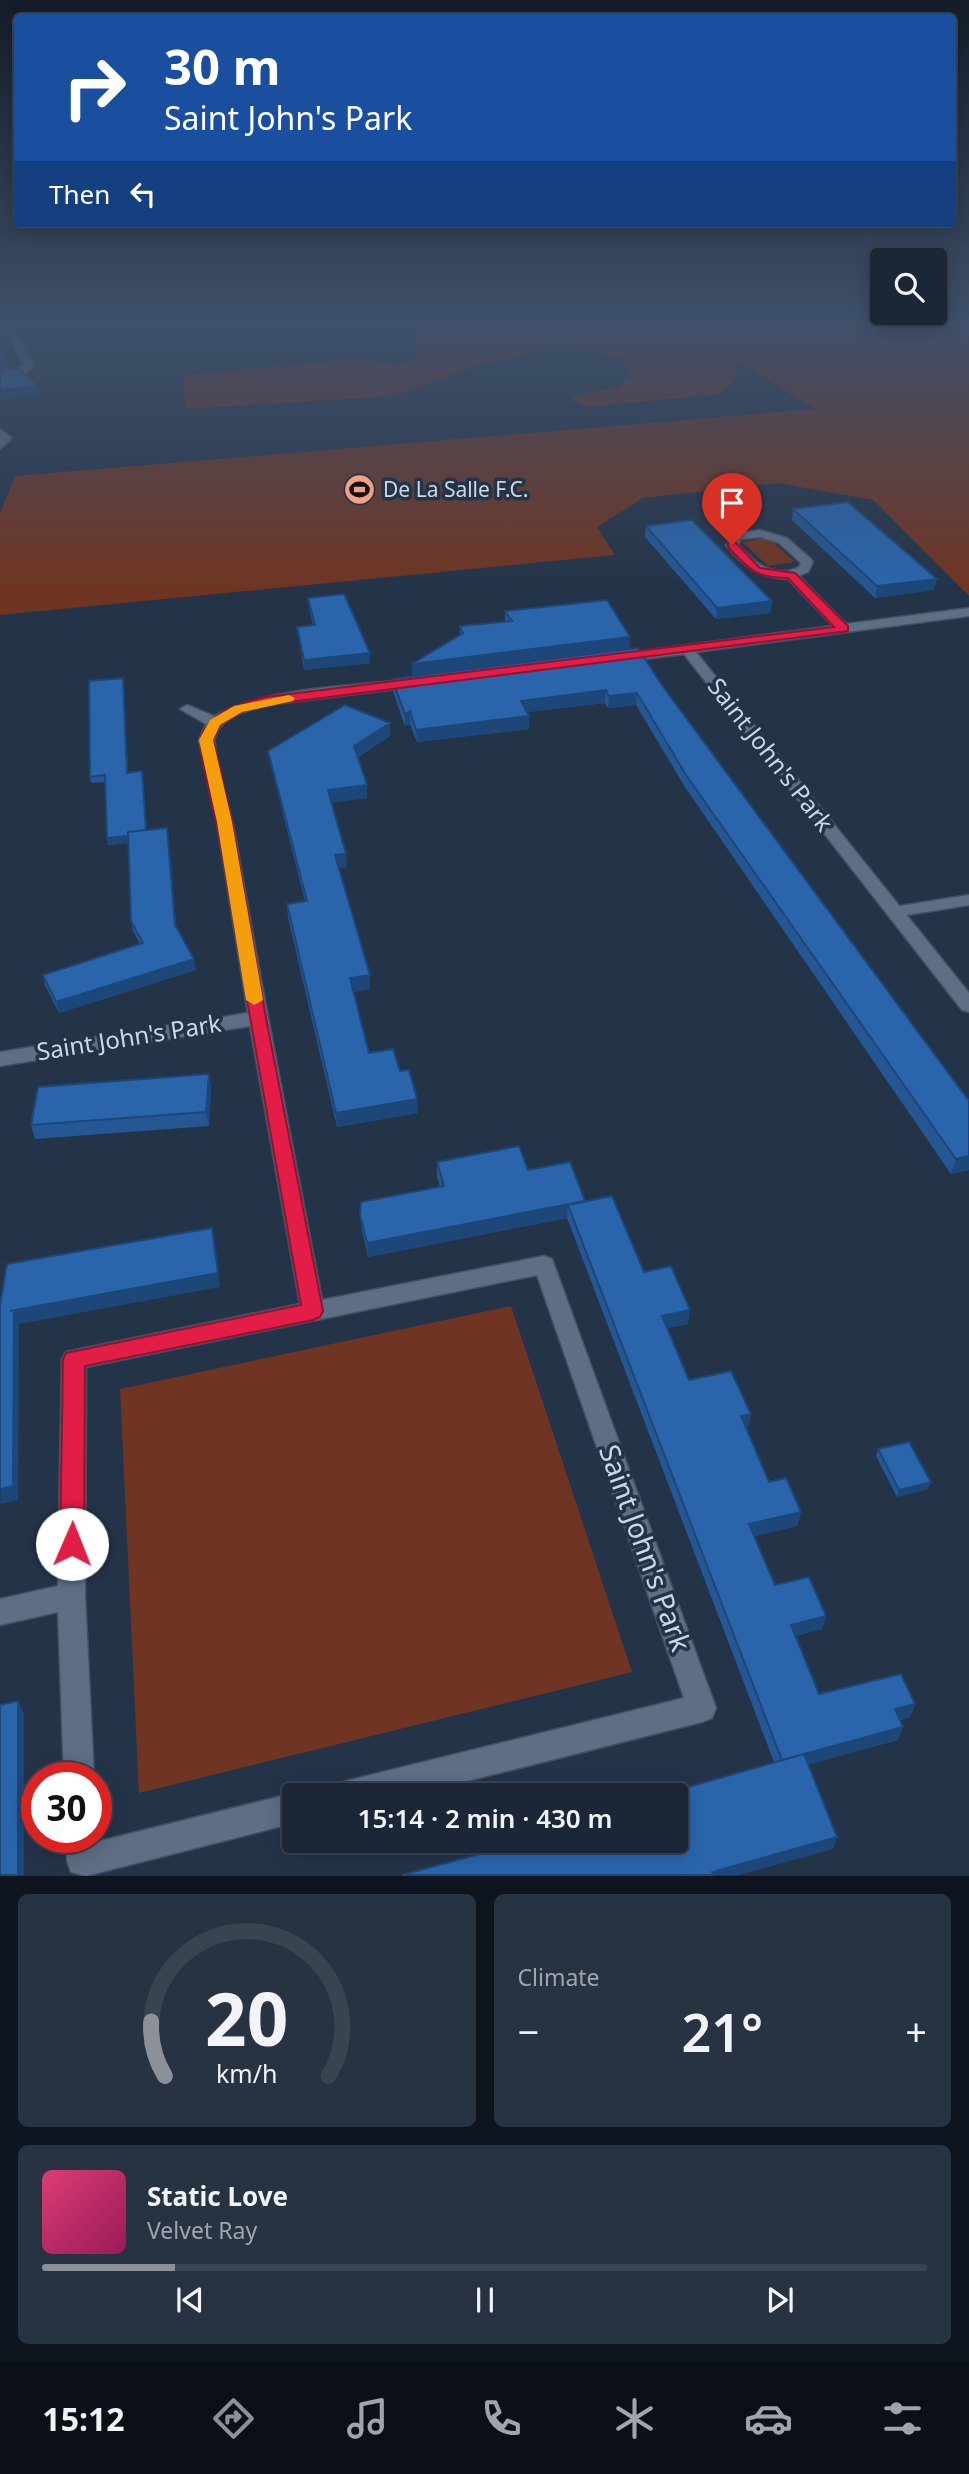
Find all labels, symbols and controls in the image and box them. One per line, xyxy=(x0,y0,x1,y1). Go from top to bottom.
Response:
text: 30 m xyxy=(164,33,281,99)
icon: right xyxy=(49,42,140,133)
text: Saint John's Park xyxy=(164,96,412,139)
icon: left xyxy=(124,175,162,213)
text: Then xyxy=(49,176,110,212)
map controls xyxy=(870,248,947,325)
button: search xyxy=(870,248,947,325)
sports icon: De La Salle F.C. xyxy=(343,473,377,507)
pin xyxy=(702,473,762,545)
place label: De La Salle F.C. xyxy=(383,475,528,503)
icon: arrive xyxy=(713,484,751,522)
street label: Saint John's Park xyxy=(701,671,842,838)
street label: Saint John's Park xyxy=(34,1006,223,1067)
street label: Saint John's Park xyxy=(591,1439,701,1656)
position arrow xyxy=(35,1507,109,1581)
speed limit sign: 30 xyxy=(21,1762,112,1853)
text: 15:14 · 2 min · 430 m xyxy=(358,1800,612,1836)
text: Climate xyxy=(518,1961,600,1993)
text: 20 xyxy=(205,1969,288,2068)
text: 21° xyxy=(681,1996,763,2067)
text: − xyxy=(518,2005,539,2057)
text: + xyxy=(905,2005,927,2057)
text: km/h xyxy=(216,2056,278,2090)
text: Static Love xyxy=(147,2178,288,2214)
text: Velvet Ray xyxy=(147,2214,257,2246)
icon: previous xyxy=(171,2281,209,2319)
icon: pause xyxy=(466,2281,504,2319)
icon: next xyxy=(761,2281,799,2319)
icon: directions xyxy=(209,2394,258,2443)
icon: music xyxy=(343,2394,392,2443)
icon: phone xyxy=(477,2394,526,2443)
icon: climate xyxy=(610,2394,659,2443)
icon: car xyxy=(744,2394,793,2443)
icon: filters xyxy=(878,2394,927,2443)
text: 15:12 xyxy=(42,2397,125,2440)

